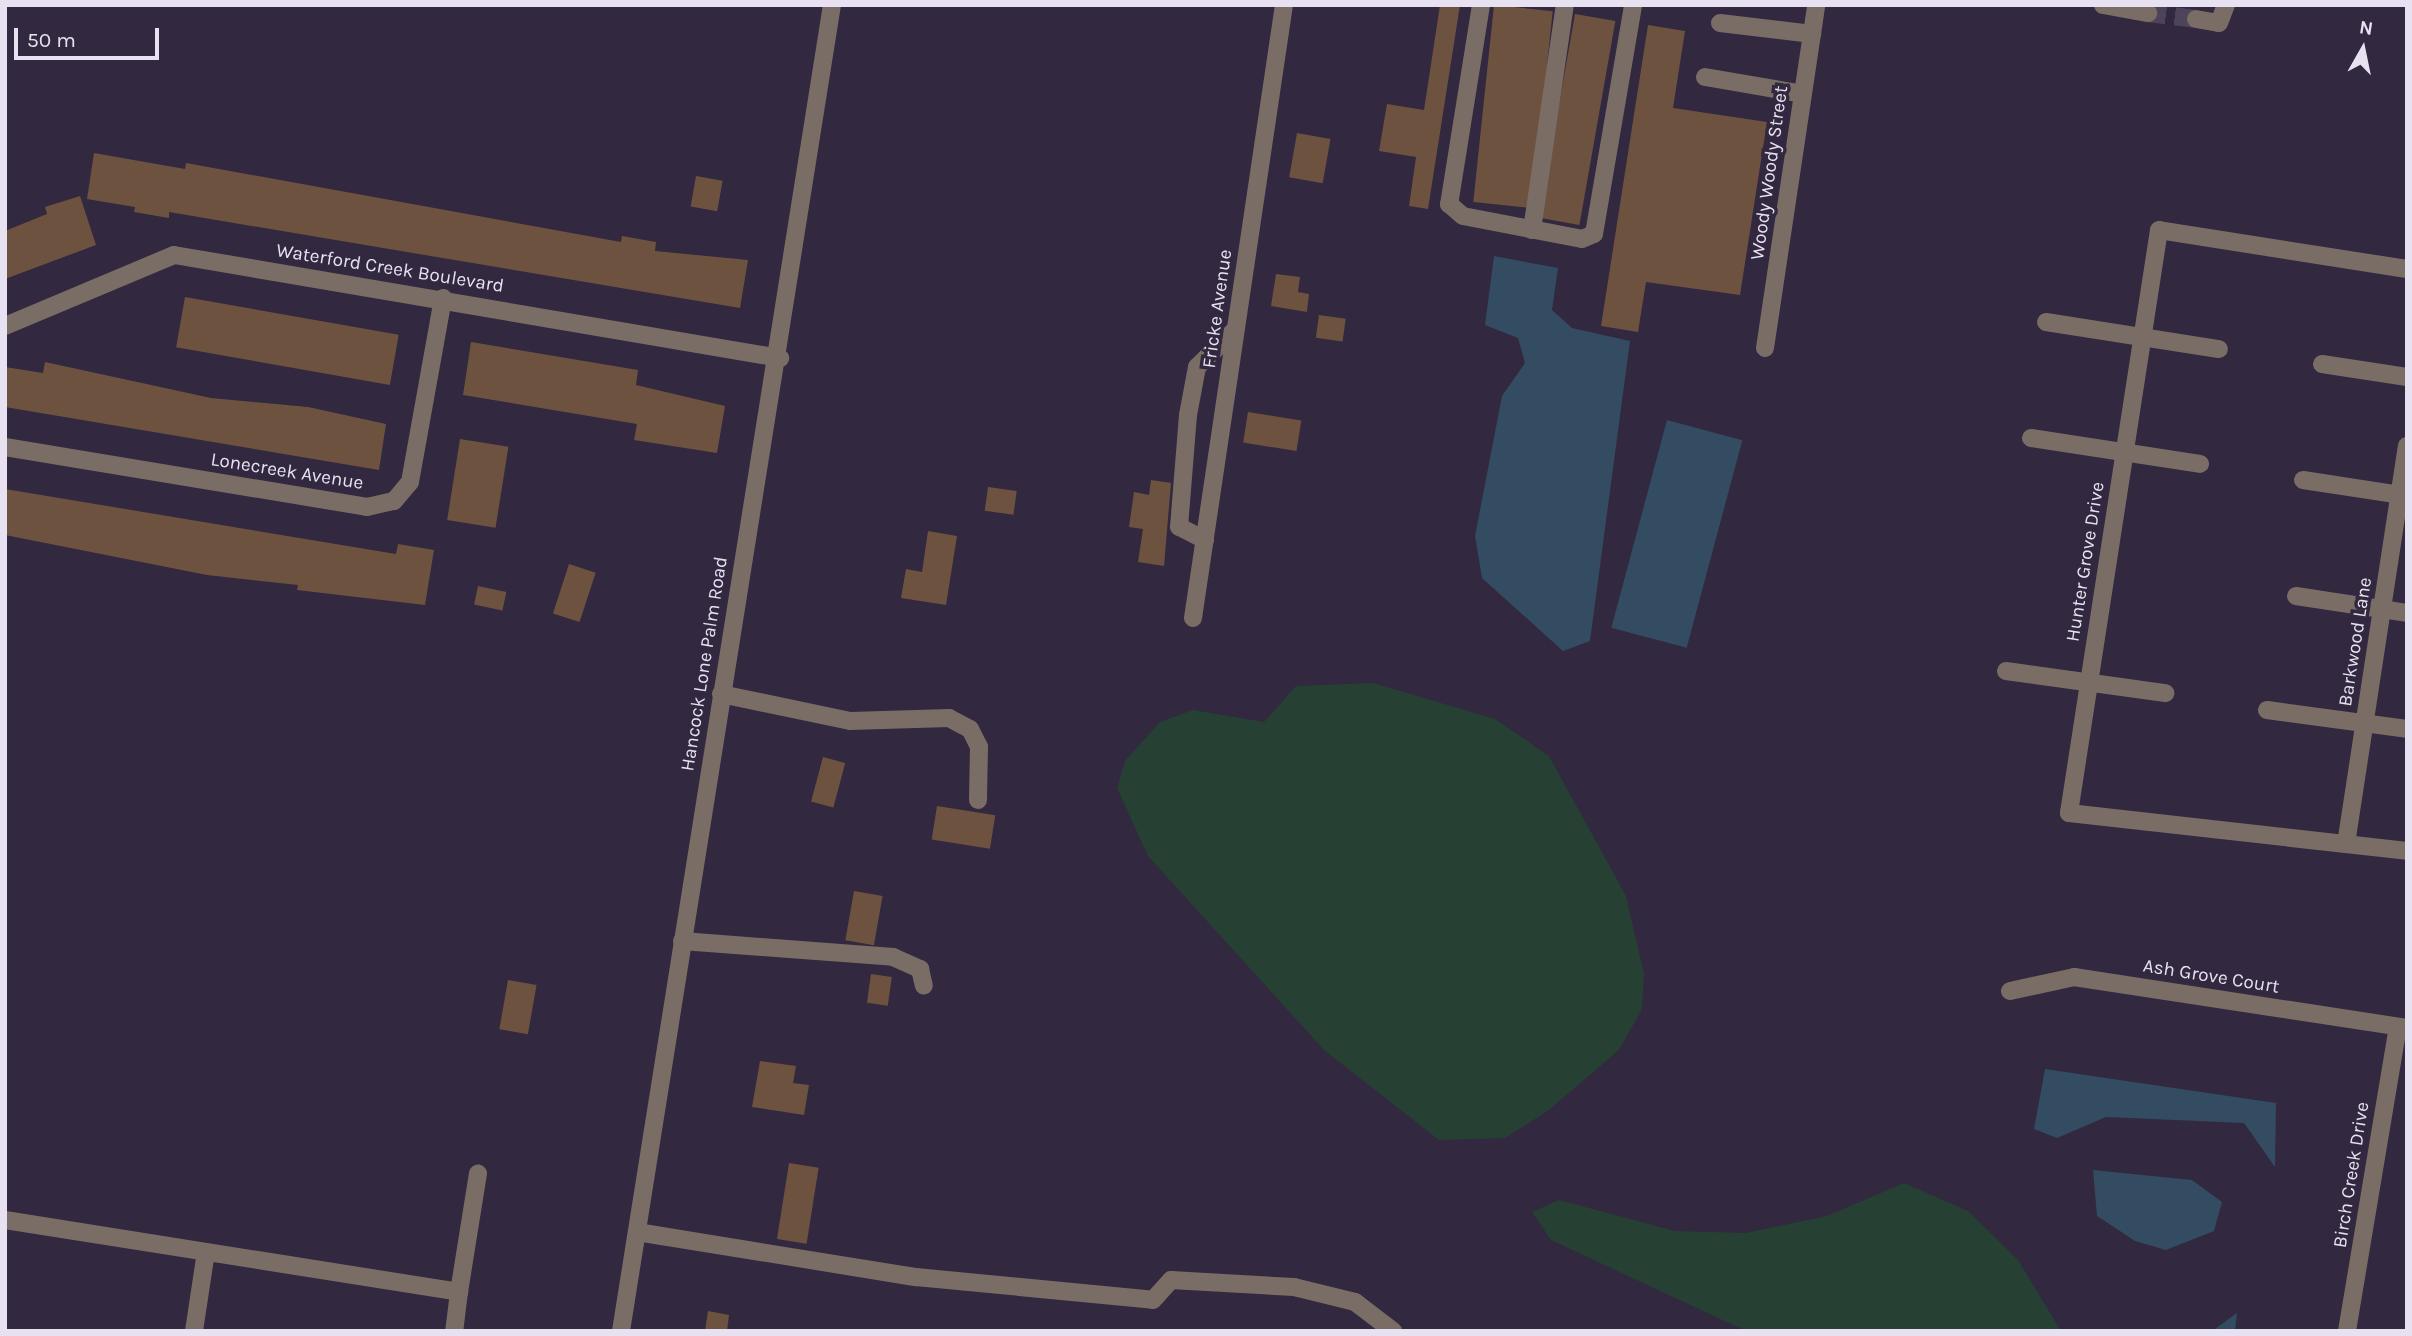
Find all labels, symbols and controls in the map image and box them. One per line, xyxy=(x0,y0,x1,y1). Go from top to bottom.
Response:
scale bar xyxy=(18,14,163,58)
north arrow xyxy=(2328,14,2398,84)
text: N xyxy=(2358,16,2375,40)
text: 50 m xyxy=(27,28,76,52)
street label: Woody Woody Street xyxy=(1746,84,1794,262)
street label: Waterford Creek Boulevard xyxy=(274,240,506,298)
street label: Fricke Avenue xyxy=(1198,248,1238,370)
street label: Lonecreek Avenue xyxy=(209,449,365,495)
street label: Hunter Grove Drive xyxy=(2062,480,2110,644)
street label: Hancock Lone Palm Road xyxy=(677,555,733,773)
street label: Barkwood Lane xyxy=(2335,576,2377,708)
street label: Ash Grove Court xyxy=(2141,955,2281,999)
street label: Birch Creek Drive xyxy=(2329,1100,2375,1250)

